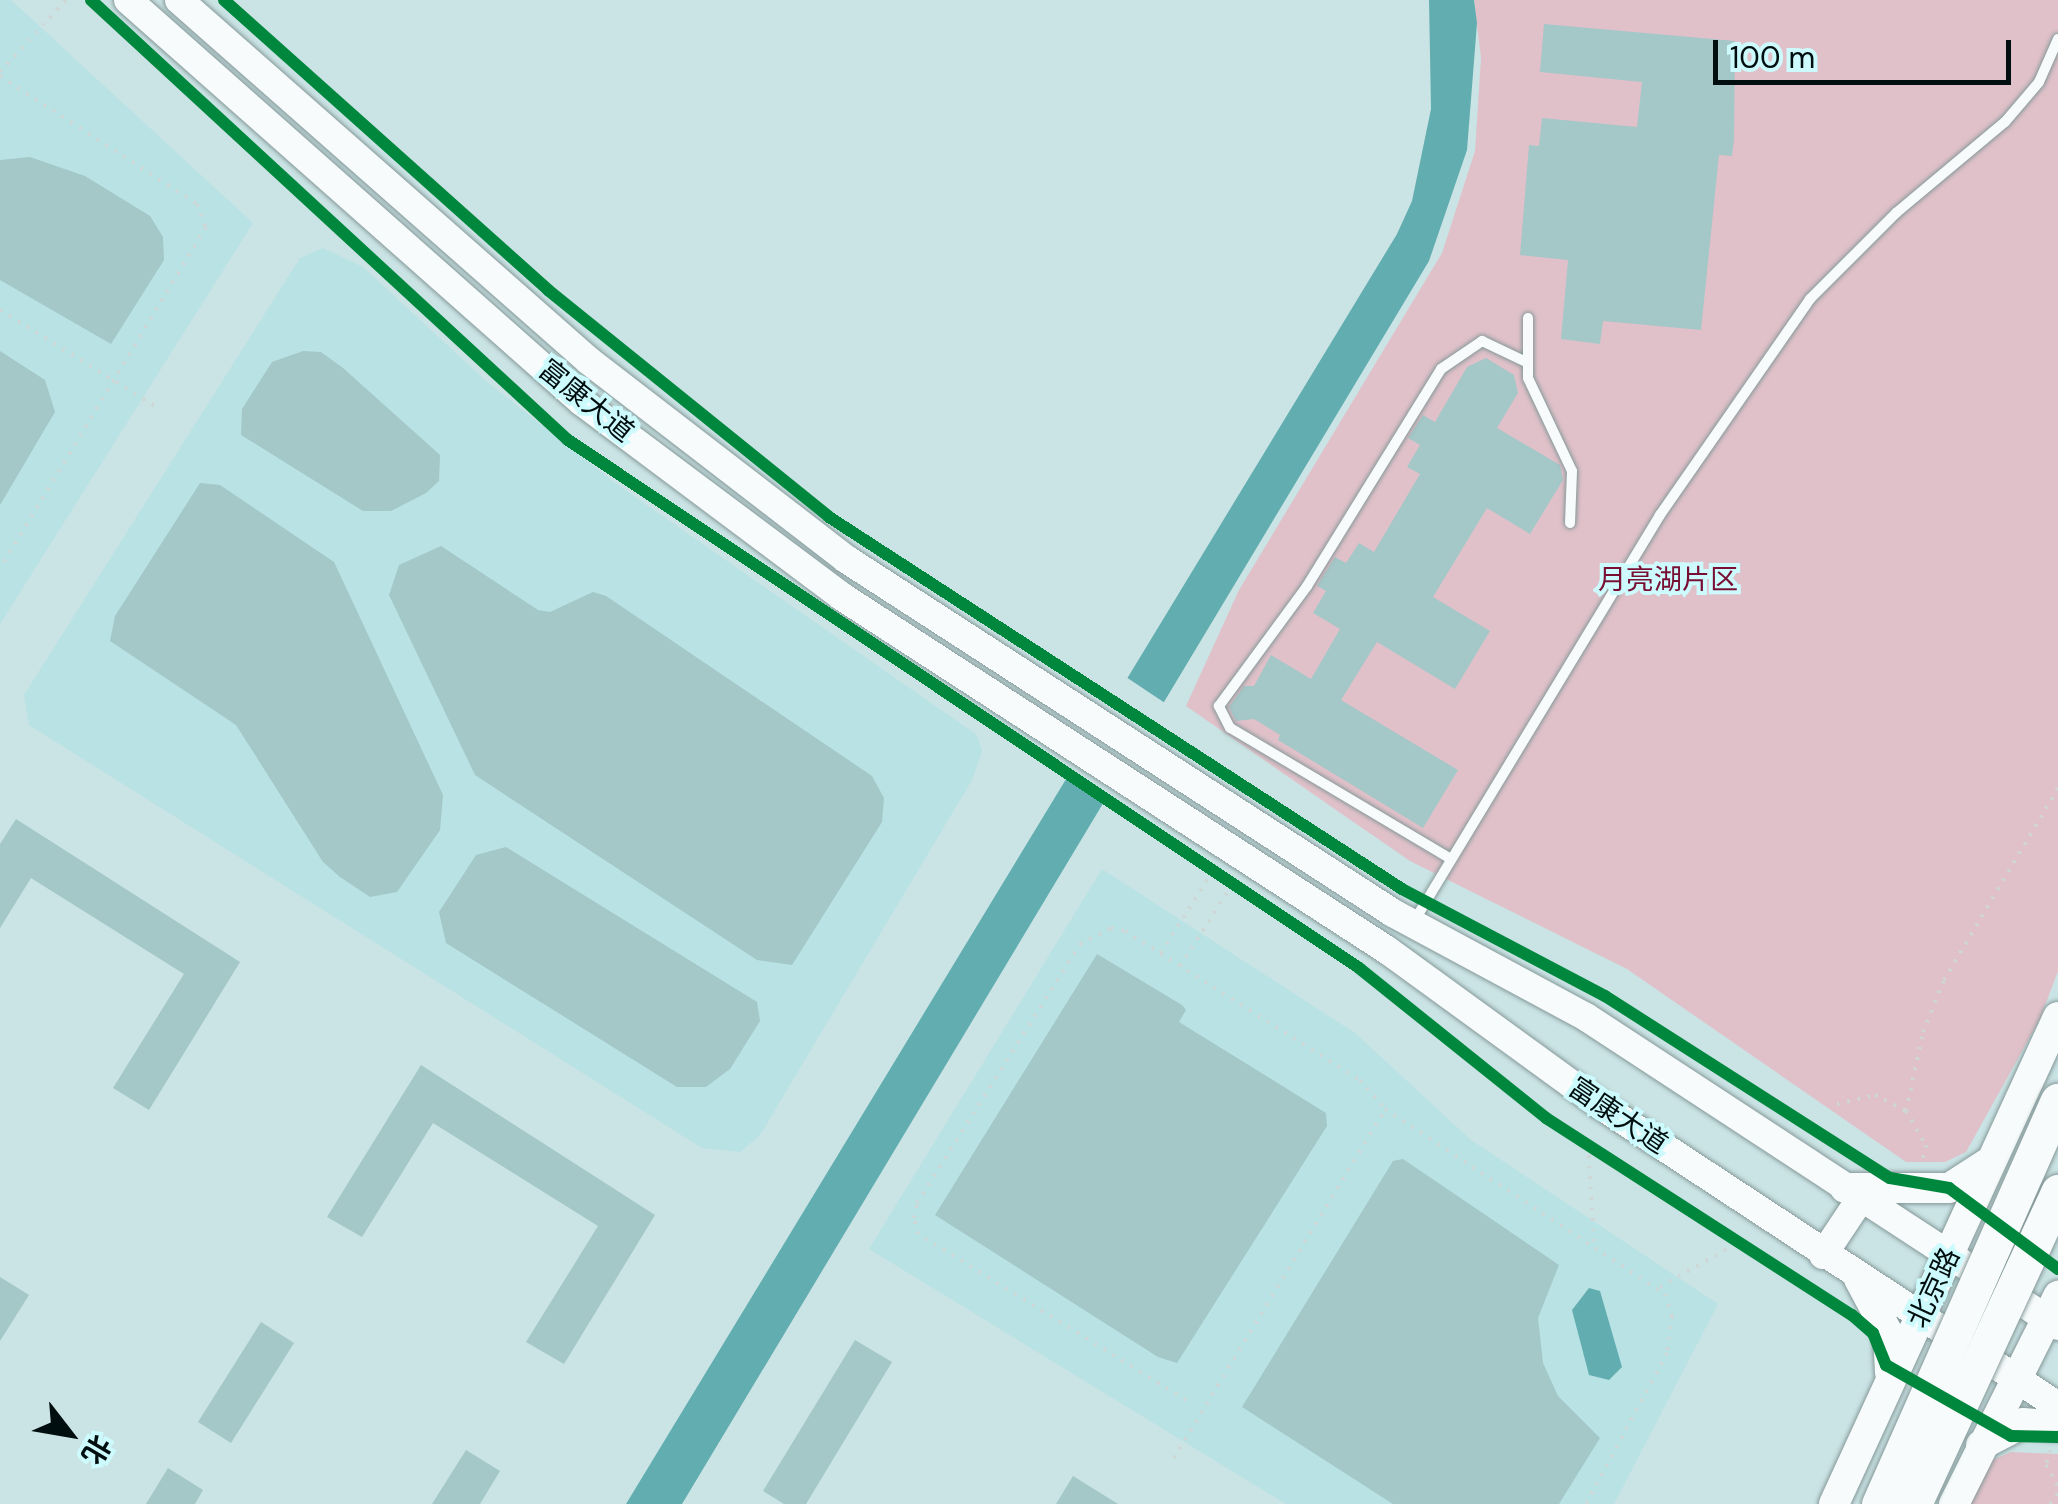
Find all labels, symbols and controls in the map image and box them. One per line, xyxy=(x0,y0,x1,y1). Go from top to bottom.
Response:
scale bar xyxy=(1718,20,2016,82)
text: 100 m xyxy=(1730,38,1815,77)
street label: 富康大道 xyxy=(532,353,640,449)
park label: 月亮湖片区 xyxy=(1598,563,1738,597)
street label: 富康大道 xyxy=(1562,1071,1674,1161)
street label: 北京路 xyxy=(1901,1243,1967,1333)
north arrow xyxy=(20,1384,120,1484)
text: 北 xyxy=(73,1428,119,1471)

